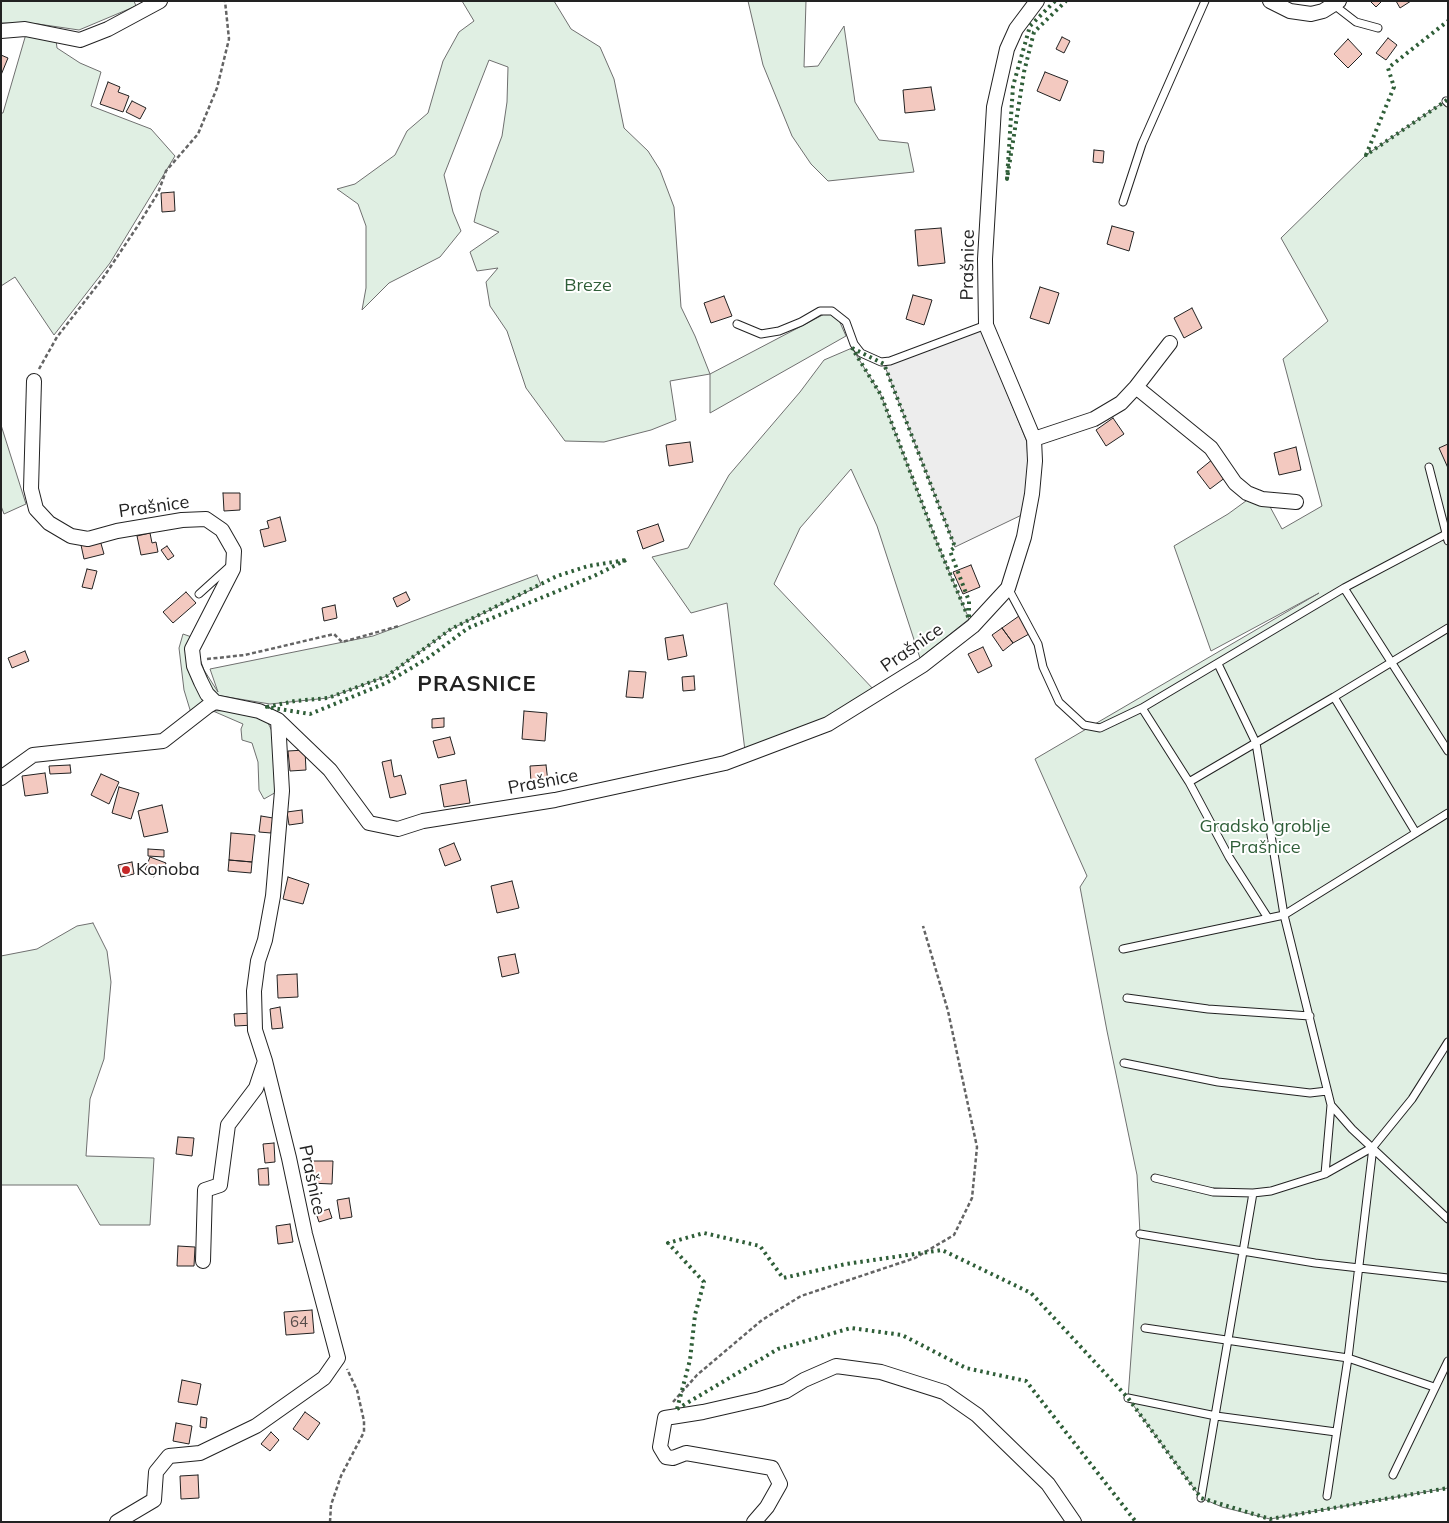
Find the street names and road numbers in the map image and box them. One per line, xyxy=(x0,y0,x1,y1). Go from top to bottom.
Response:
street label: Prašnice xyxy=(957,229,979,301)
street label: Prašnice xyxy=(117,491,191,523)
street label: Prašnice xyxy=(877,619,947,677)
street label: Prašnice xyxy=(506,765,580,799)
street label: Prašnice xyxy=(294,1143,330,1217)

